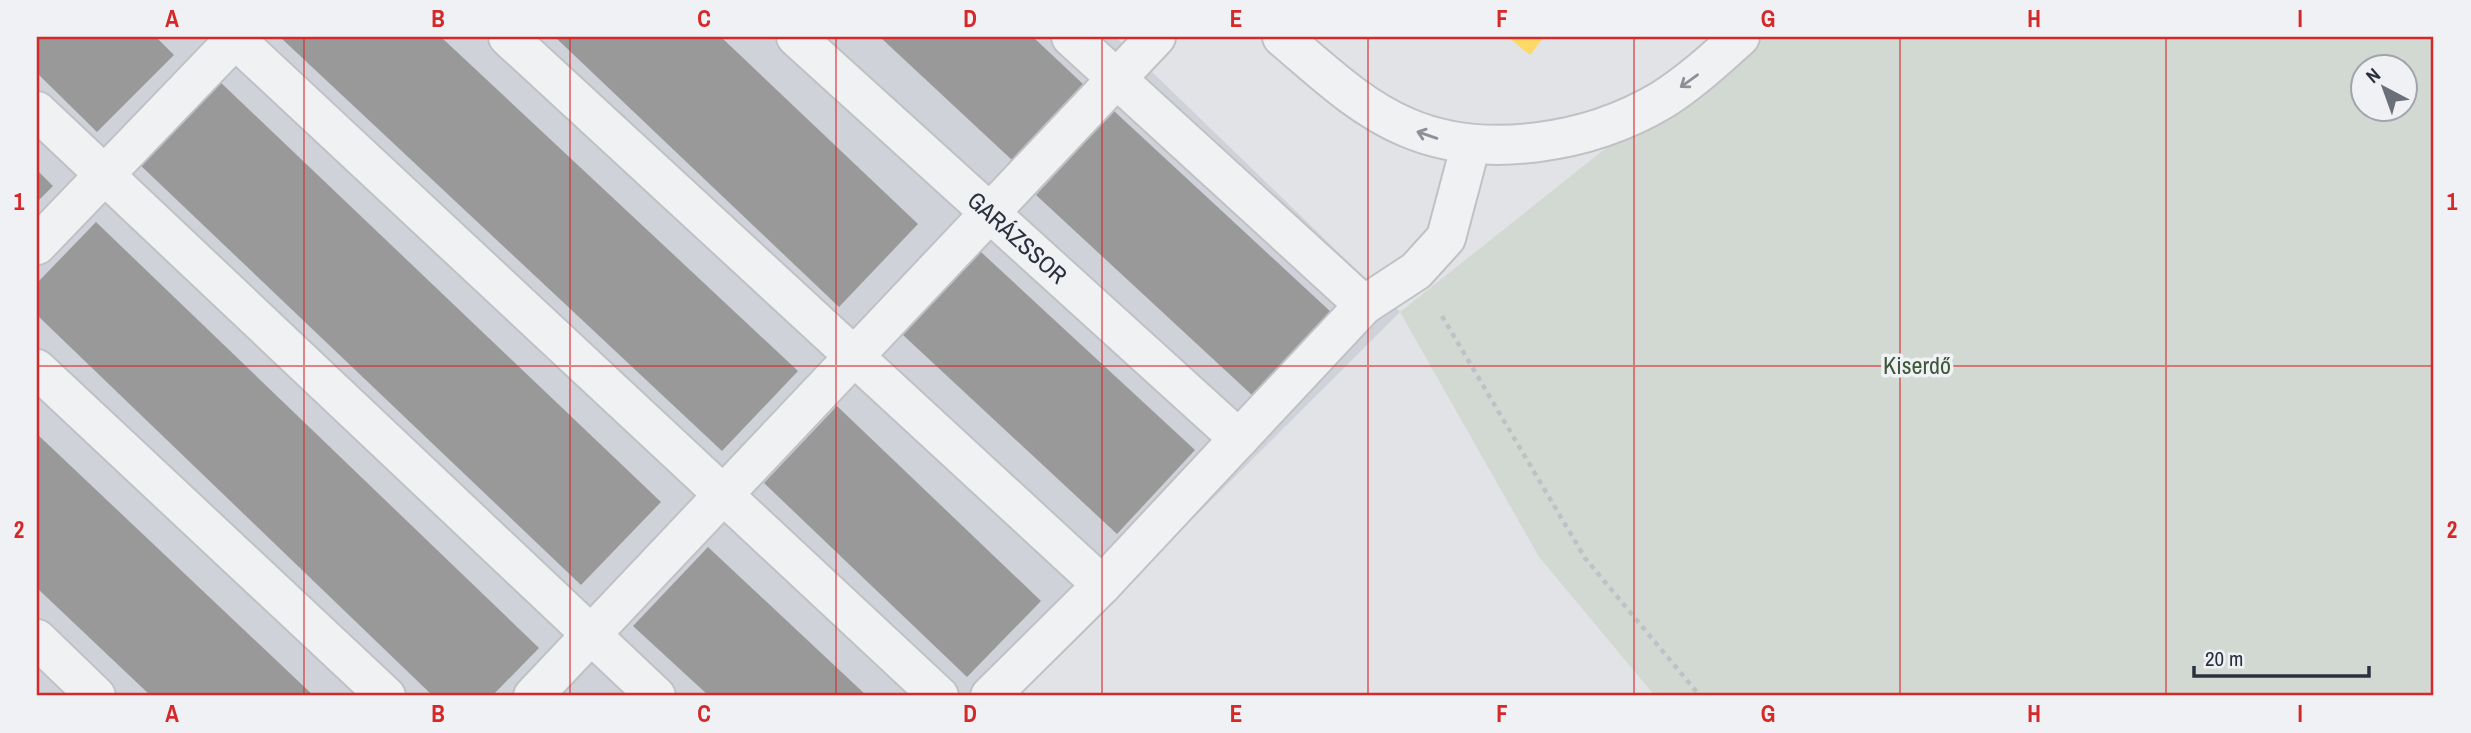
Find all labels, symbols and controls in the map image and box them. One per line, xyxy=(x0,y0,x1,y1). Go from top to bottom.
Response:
text: A xyxy=(165,3,179,34)
text: B xyxy=(431,3,445,34)
text: C xyxy=(697,3,711,34)
text: D xyxy=(963,3,977,34)
text: E xyxy=(1230,3,1242,34)
text: F xyxy=(1496,3,1508,34)
text: G xyxy=(1761,3,1775,34)
text: H xyxy=(2027,3,2041,34)
text: I xyxy=(2297,3,2303,34)
north arrow xyxy=(2348,52,2418,122)
text: N xyxy=(2360,62,2386,89)
one-way arrow xyxy=(1680,74,1699,88)
one-way arrow xyxy=(1416,128,1438,140)
street label: GARÁZSSOR xyxy=(961,184,1074,290)
text: 1 xyxy=(14,186,25,217)
text: 1 xyxy=(2447,186,2458,217)
park label: Kiserdő xyxy=(1883,349,1951,381)
text: 2 xyxy=(14,514,24,545)
text: 2 xyxy=(2447,514,2457,545)
scale bar xyxy=(2194,635,2370,679)
text: 20 m xyxy=(2205,644,2243,673)
text: A xyxy=(165,698,179,729)
text: B xyxy=(431,698,445,729)
text: C xyxy=(697,698,711,729)
text: D xyxy=(963,698,977,729)
text: E xyxy=(1230,698,1242,729)
text: F xyxy=(1496,698,1508,729)
text: G xyxy=(1761,698,1775,729)
text: H xyxy=(2027,698,2041,729)
text: I xyxy=(2297,698,2303,729)

